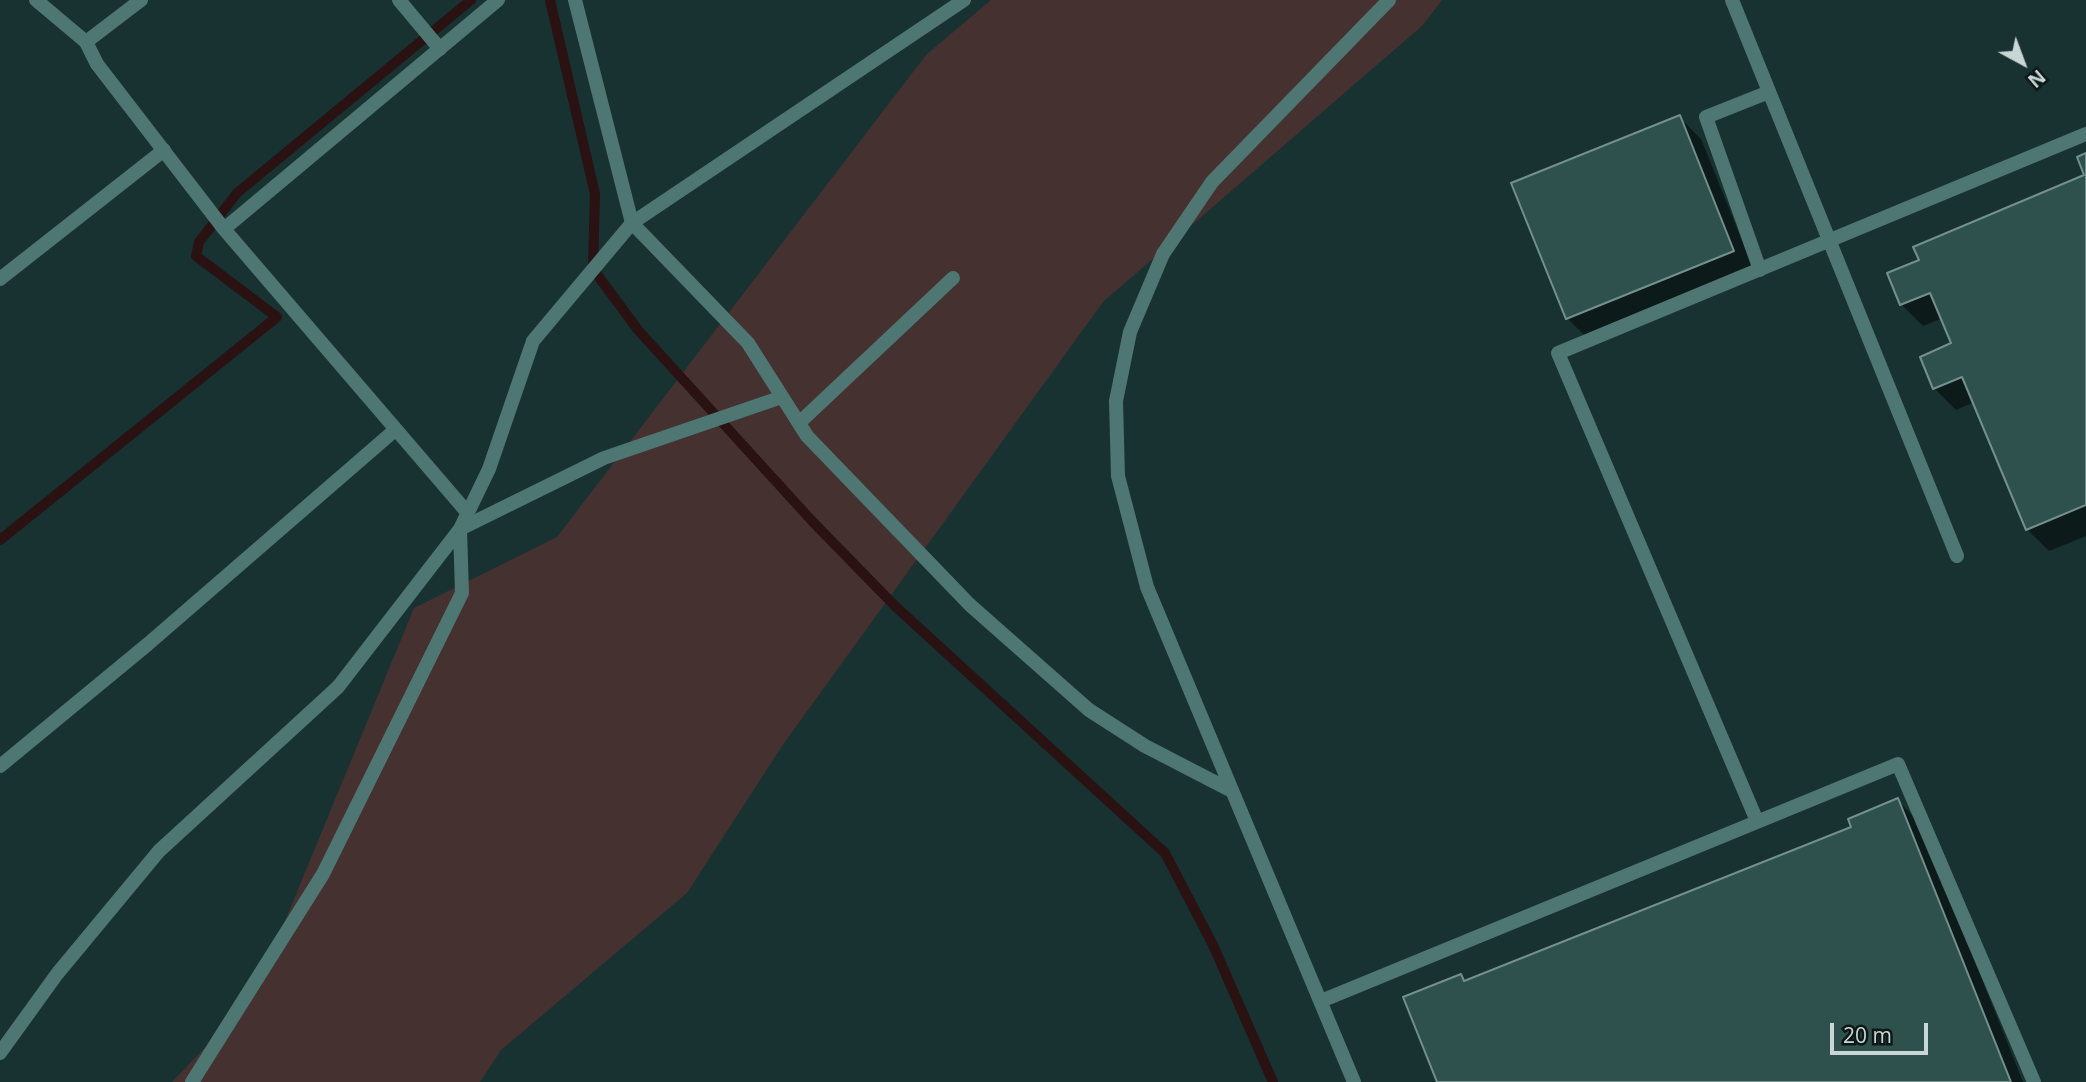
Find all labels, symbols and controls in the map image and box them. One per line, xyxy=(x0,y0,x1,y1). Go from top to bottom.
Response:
north arrow xyxy=(1988,28,2058,98)
text: N xyxy=(2022,64,2051,94)
scale bar xyxy=(1834,1009,1932,1052)
text: 20 m xyxy=(1843,1021,1892,1049)

